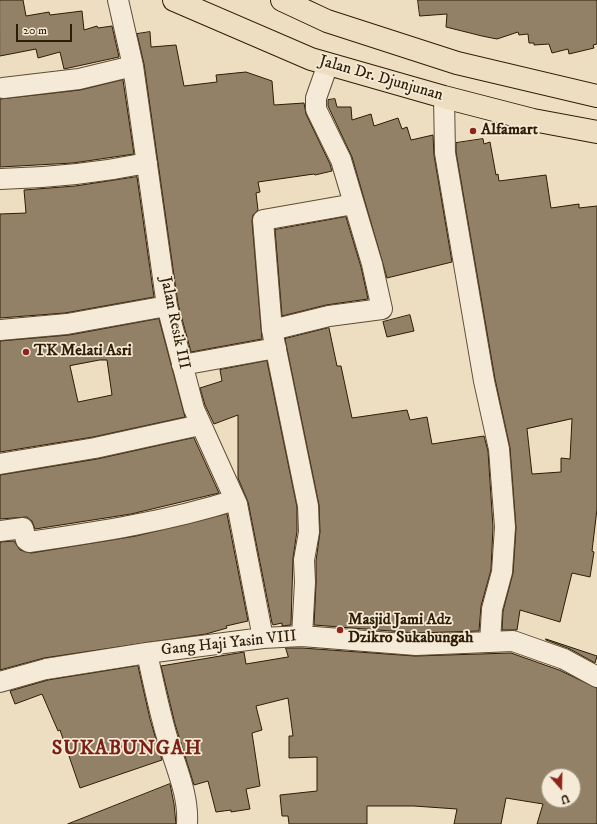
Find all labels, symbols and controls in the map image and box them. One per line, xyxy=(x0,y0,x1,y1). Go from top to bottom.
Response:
scale bar xyxy=(18,16,74,42)
text: 20 m xyxy=(23,23,47,38)
street label: Jalan Dr. Djunjunan xyxy=(317,52,445,106)
place label: Alfamart xyxy=(481,121,538,141)
marker: Alfamart xyxy=(468,126,478,136)
street label: Jalan Resik III xyxy=(155,275,193,371)
place label: TK Melati Asri xyxy=(34,342,132,362)
marker: TK Melati Asri xyxy=(21,347,31,357)
place label: Masjid Jami Adz Dzikro Sukabungah xyxy=(348,611,473,649)
marker: Masjid Jami Adz Dzikro Sukabungah xyxy=(335,625,345,635)
street label: Gang Haji Yasin VIII xyxy=(160,627,298,661)
district label: SUKABUNGAH xyxy=(52,738,202,762)
north arrow xyxy=(541,768,581,808)
text: U xyxy=(558,790,571,806)

